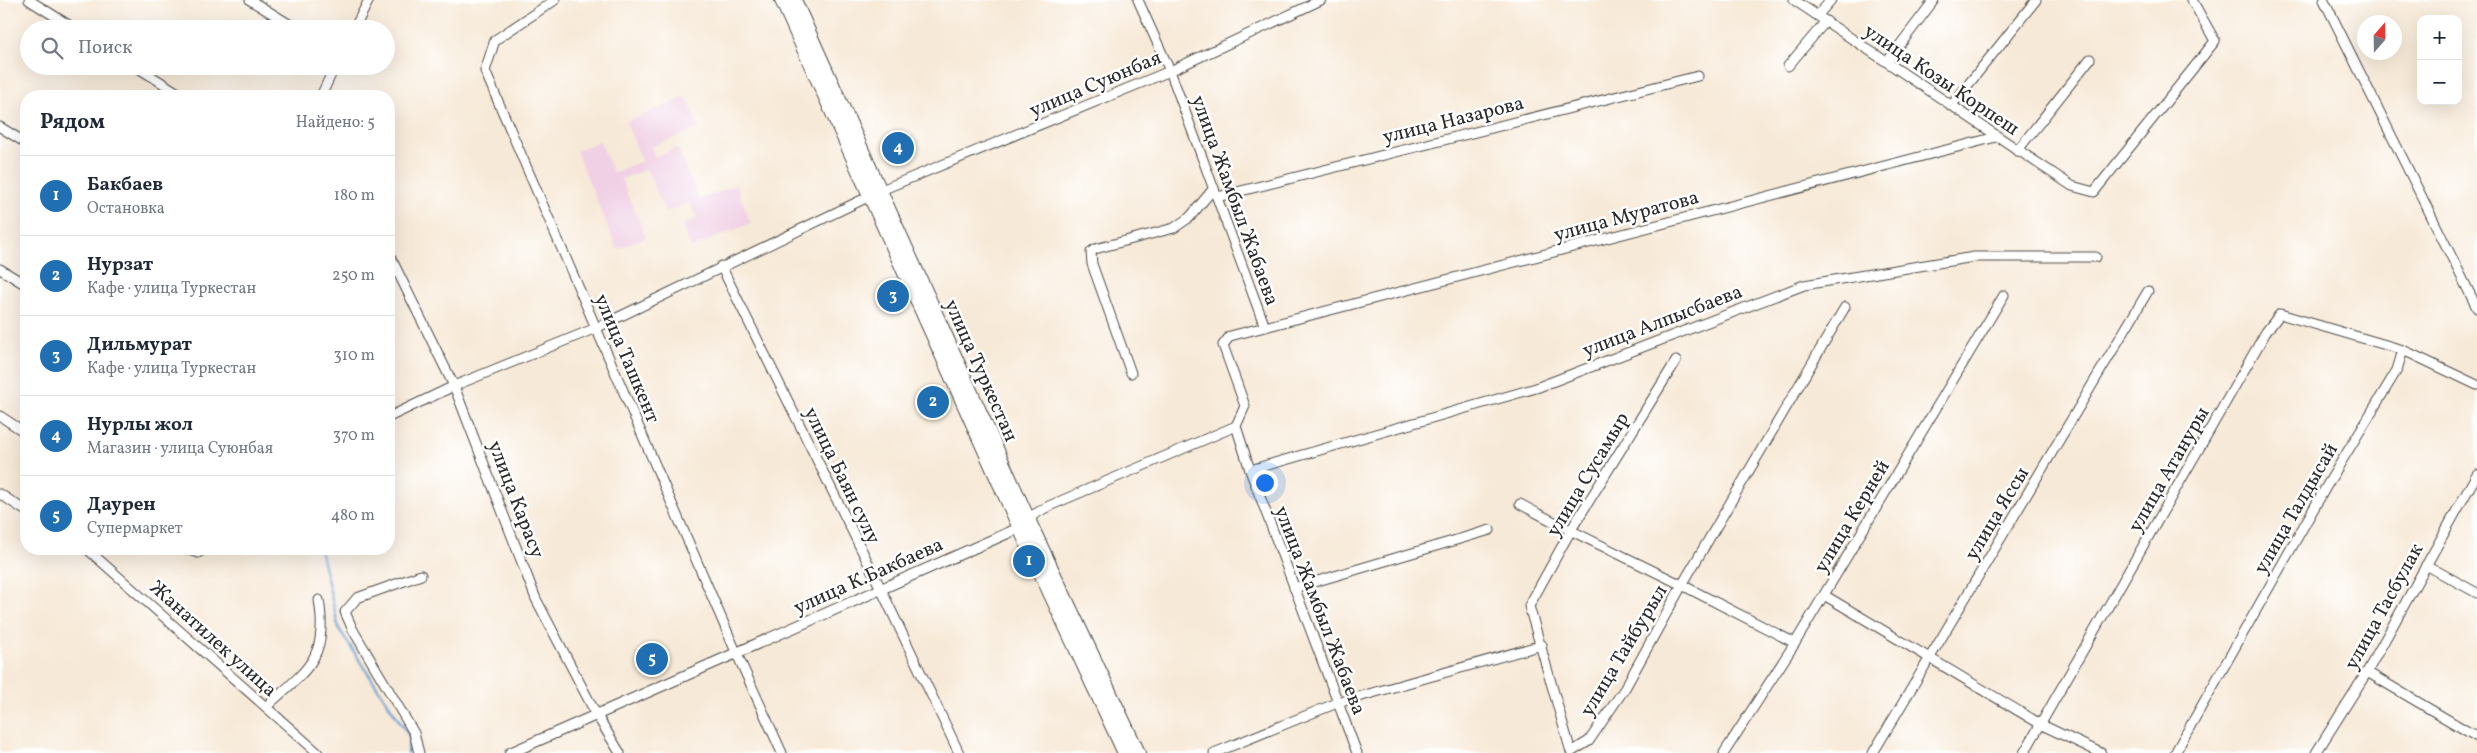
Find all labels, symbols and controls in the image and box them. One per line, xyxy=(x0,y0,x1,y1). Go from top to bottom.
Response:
north arrow xyxy=(2357,15,2402,60)
map controls xyxy=(2417,15,2462,105)
button: + xyxy=(2417,15,2462,60)
street label: улица Козы Корпеш xyxy=(1857,18,2024,143)
search box xyxy=(20,20,395,75)
icon: search xyxy=(38,34,66,62)
text: Поиск xyxy=(78,35,132,61)
street label: улица Суюнбая xyxy=(1025,44,1166,125)
button: − xyxy=(2417,60,2462,105)
street label: улица Назарова xyxy=(1380,90,1527,152)
street label: улица Жамбыл Жабаева xyxy=(1183,92,1285,310)
text: Рядом xyxy=(40,108,105,137)
text: Найдено: 5 xyxy=(296,112,375,134)
pin: 4 xyxy=(882,129,914,167)
text: Бакбаев xyxy=(87,172,163,198)
street label: улица Муратова xyxy=(1551,184,1702,250)
text: 1 xyxy=(53,185,59,207)
text: 180 m xyxy=(334,185,375,207)
text: Остановка xyxy=(87,198,165,220)
text: Нурзат xyxy=(87,252,153,278)
text: 2 xyxy=(52,265,60,287)
text: 250 m xyxy=(332,265,375,287)
pin: 3 xyxy=(877,277,909,315)
text: Кафе · улица Туркестан xyxy=(87,278,256,300)
street label: улица Алпысбаева xyxy=(1579,278,1747,365)
street label: улица Ташкент xyxy=(586,290,666,428)
street label: улица Туркестан xyxy=(936,295,1024,446)
text: Дильмурат xyxy=(87,332,192,358)
text: 3 xyxy=(52,345,60,367)
text: 310 m xyxy=(334,345,375,367)
text: Кафе · улица Туркестан xyxy=(87,358,256,380)
pin: 2 xyxy=(917,383,949,421)
street label: улица Атануры xyxy=(2122,402,2217,538)
street label: улица Баян сулу xyxy=(796,403,887,549)
street label: улица Сусамыр xyxy=(1540,407,1637,543)
text: Нурлы жол xyxy=(87,412,193,438)
text: 4 xyxy=(51,425,61,447)
text: 370 m xyxy=(333,425,375,447)
street label: улица Карасу xyxy=(480,437,550,563)
text: Магазин · улица Суюнбая xyxy=(87,438,273,460)
street label: улица Талдысай xyxy=(2248,438,2346,580)
street label: улица Керней xyxy=(1808,455,1897,579)
street label: улица Яссы xyxy=(1959,462,2037,566)
your location xyxy=(1252,470,1278,496)
text: Даурен xyxy=(87,492,156,518)
street label: улица Жамбыл Жабаева xyxy=(1266,502,1372,719)
text: 5 xyxy=(52,505,60,527)
text: 480 m xyxy=(331,505,375,527)
text: Супермаркет xyxy=(87,518,183,540)
street label: улица К.Бакбаева xyxy=(790,531,948,622)
street label: улица Тасбулак xyxy=(2338,538,2431,675)
pin: 1 xyxy=(1013,542,1045,580)
street label: Жанатилек улица xyxy=(143,575,283,704)
street label: улица Тайбурыл xyxy=(1574,580,1675,722)
pin: 5 xyxy=(636,640,668,678)

